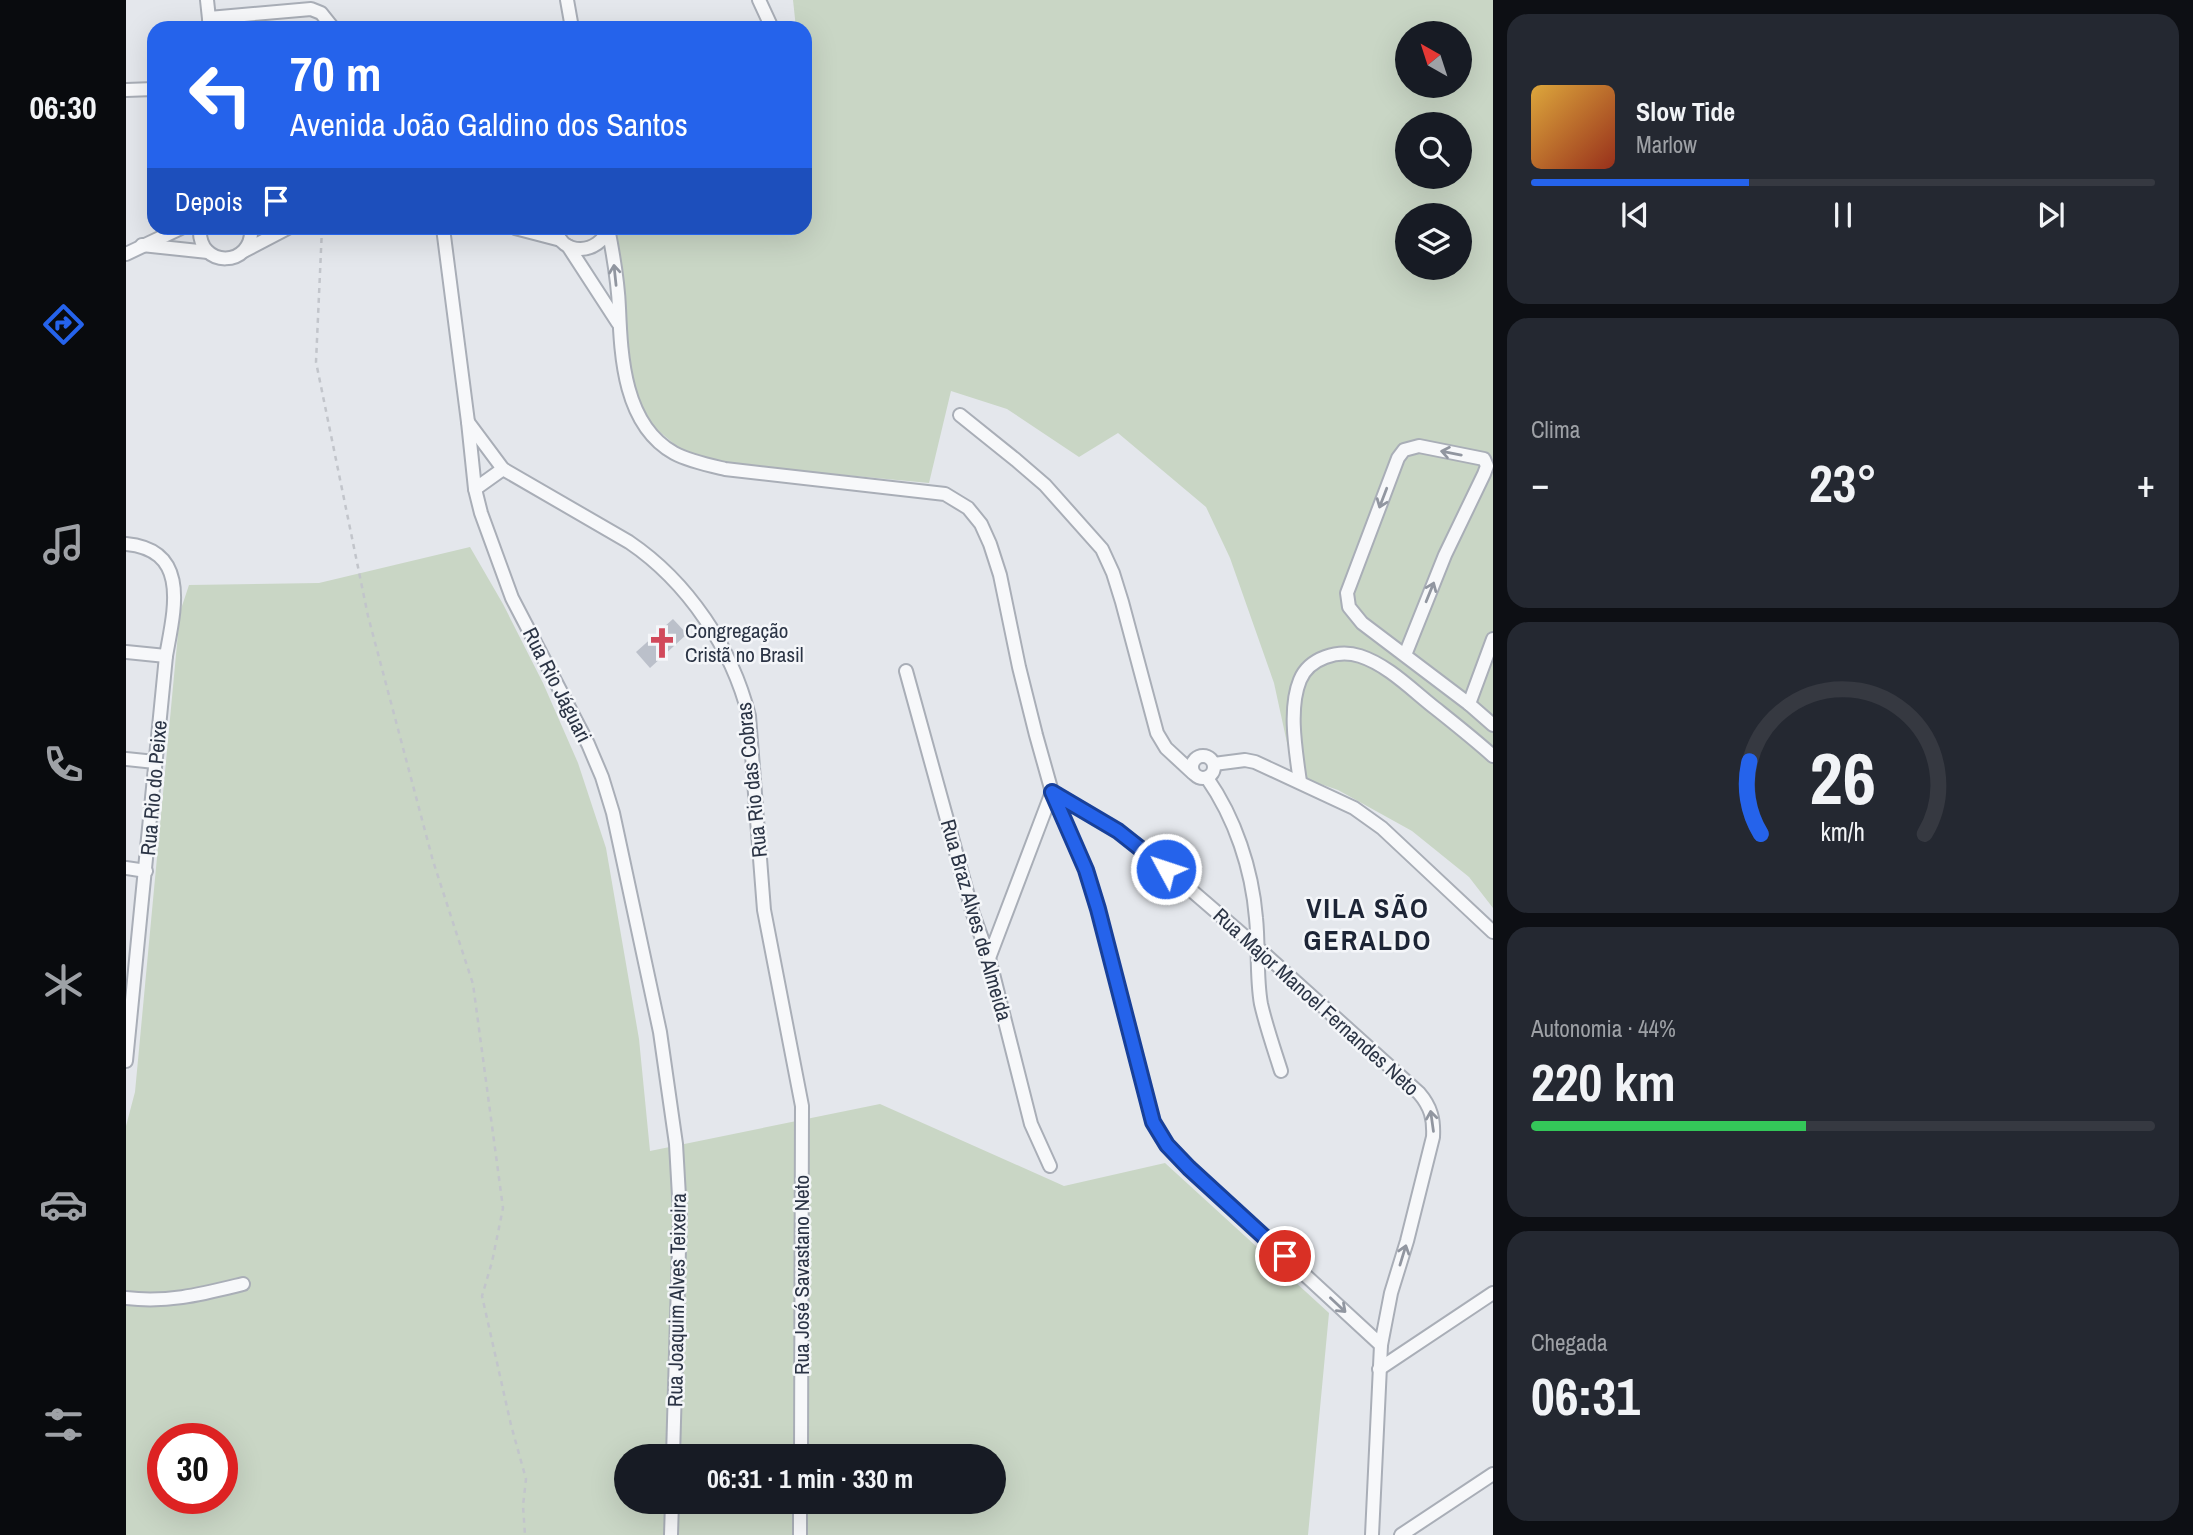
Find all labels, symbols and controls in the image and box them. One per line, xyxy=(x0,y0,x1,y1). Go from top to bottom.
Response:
north arrow xyxy=(1395,21,1472,98)
map controls xyxy=(1395,21,1472,280)
text: 70 m xyxy=(290,40,382,106)
icon: left xyxy=(175,49,266,140)
text: 06:30 xyxy=(29,86,97,129)
text: Slow Tide xyxy=(1636,94,1735,129)
text: Avenida João Galdino dos Santos xyxy=(290,103,688,146)
button: search xyxy=(1395,112,1472,189)
text: Marlow xyxy=(1636,129,1697,160)
icon: arrive xyxy=(257,182,295,220)
text: Depois xyxy=(175,184,243,219)
icon: previous xyxy=(1616,196,1654,234)
icon: pause xyxy=(1824,196,1862,234)
icon: next xyxy=(2032,196,2070,234)
button: layers xyxy=(1395,203,1472,280)
one-way arrow xyxy=(608,265,621,287)
icon: directions xyxy=(39,300,88,349)
text: Clima xyxy=(1531,414,1580,445)
one-way arrow xyxy=(1440,445,1463,459)
text: 23° xyxy=(1809,448,1877,518)
text: − xyxy=(1531,458,1549,509)
text: + xyxy=(2137,458,2155,509)
one-way arrow xyxy=(1376,486,1388,508)
icon: music xyxy=(39,520,88,569)
one-way arrow xyxy=(1425,582,1438,603)
place label: Congregação Cristã no Brasil xyxy=(685,616,804,669)
street label: Rua Rio Jáguari xyxy=(516,622,599,747)
church icon: Congregação Cristã no Brasil xyxy=(645,626,679,660)
street label: Rua Rio das Cobras xyxy=(729,701,774,859)
street label: Rua Rio do Peixe xyxy=(133,719,174,857)
text: 26 xyxy=(1810,729,1876,827)
icon: phone xyxy=(39,740,88,789)
text: km/h xyxy=(1821,814,1865,848)
street label: Rua Braz Alves de Almeida xyxy=(934,816,1019,1025)
position arrow xyxy=(1129,832,1203,906)
district label: VILA SÃO GERALDO xyxy=(1304,889,1432,959)
street label: Rua Major Manoel Fernandes Neto xyxy=(1207,901,1426,1102)
icon: climate xyxy=(39,960,88,1009)
text: Autonomia · 44% xyxy=(1531,1013,1676,1044)
text: 220 km xyxy=(1531,1047,1676,1117)
one-way arrow xyxy=(1425,1110,1438,1133)
street label: Rua José Savastano Neto xyxy=(787,1175,816,1375)
icon: car xyxy=(39,1180,88,1229)
street label: Rua Joaquim Alves Teixeira xyxy=(660,1192,693,1407)
pin xyxy=(1255,1226,1315,1286)
icon: arrive xyxy=(1266,1237,1304,1275)
one-way arrow xyxy=(1397,1244,1410,1266)
one-way arrow xyxy=(1329,1297,1347,1313)
text: Chegada xyxy=(1531,1327,1608,1358)
text: 06:31 xyxy=(1531,1361,1640,1431)
icon: filters xyxy=(39,1400,88,1449)
speed limit sign: 30 xyxy=(147,1423,238,1514)
text: 06:31 · 1 min · 330 m xyxy=(707,1461,913,1496)

